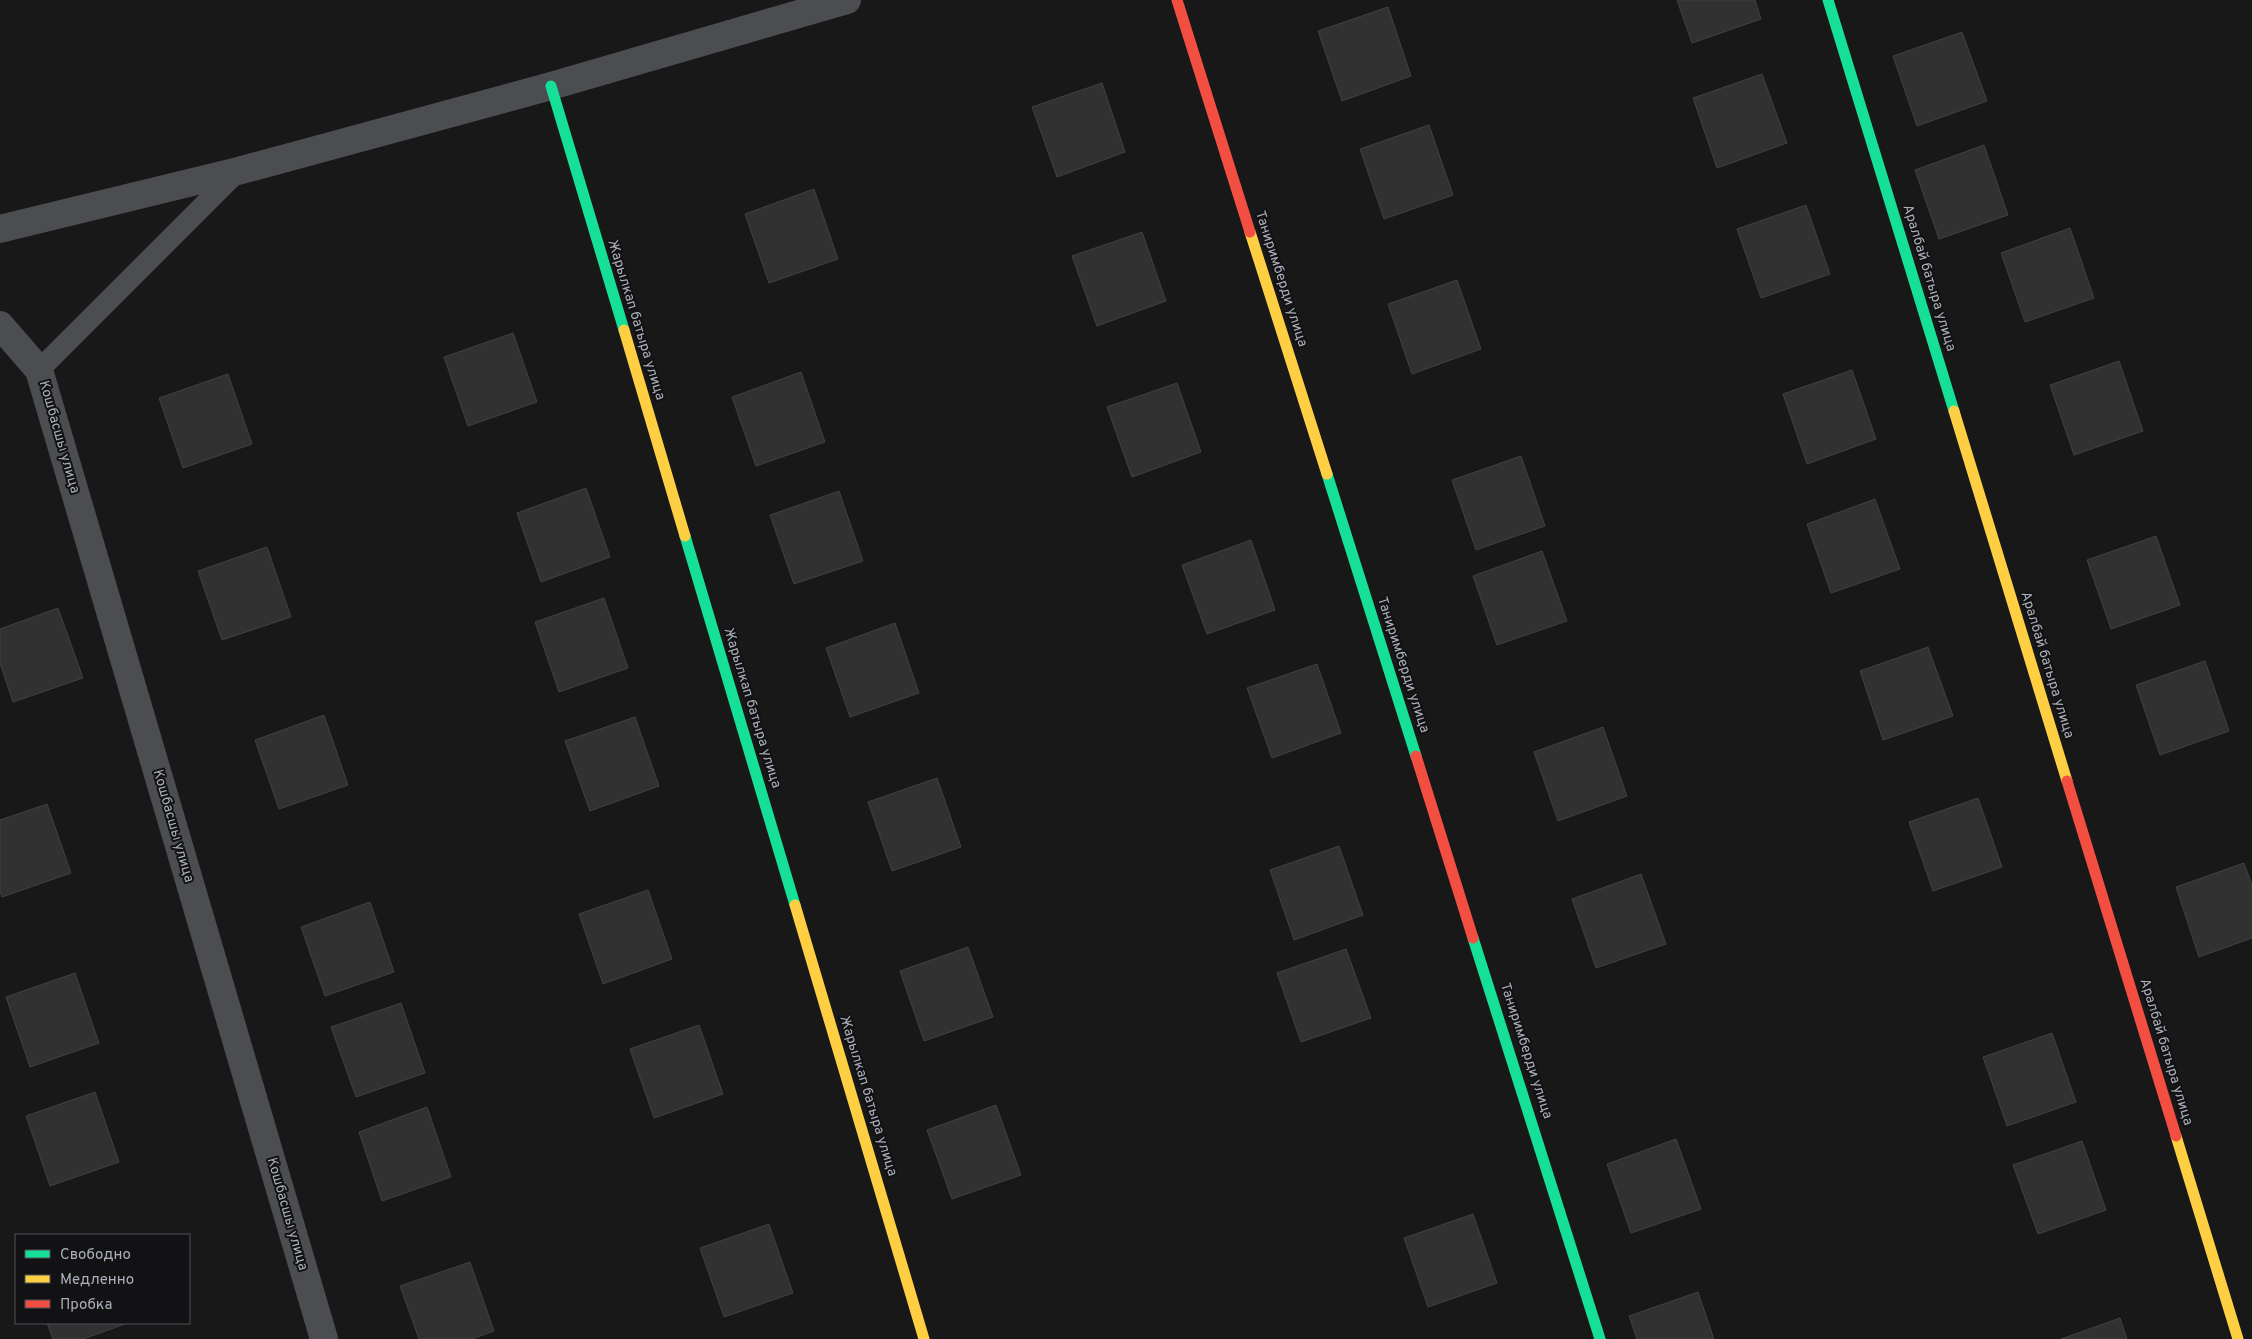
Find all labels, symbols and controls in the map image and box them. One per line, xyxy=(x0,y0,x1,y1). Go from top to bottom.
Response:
street label: Аралбай батыра улица xyxy=(1899,203,1959,353)
street label: Таниримберди улица xyxy=(1251,209,1311,349)
street label: Жарылкап батыра улица xyxy=(603,238,669,402)
street label: Кошбасшы улица xyxy=(35,379,83,495)
street label: Аралбай батыра улица xyxy=(2017,590,2077,740)
street label: Таниримберди улица xyxy=(1373,595,1433,735)
street label: Жарылкап батыра улица xyxy=(719,626,785,790)
street label: Кошбасшы улица xyxy=(149,768,197,884)
street label: Аралбай батыра улица xyxy=(2136,977,2196,1127)
street label: Таниримберди улица xyxy=(1496,981,1556,1121)
street label: Жарылкап батыра улица xyxy=(835,1014,901,1178)
street label: Кошбасшы улица xyxy=(263,1156,311,1272)
legend xyxy=(15,1234,190,1324)
text: Свободно xyxy=(60,1246,131,1265)
text: Медленно xyxy=(60,1271,134,1290)
text: Пробка xyxy=(60,1296,112,1315)

